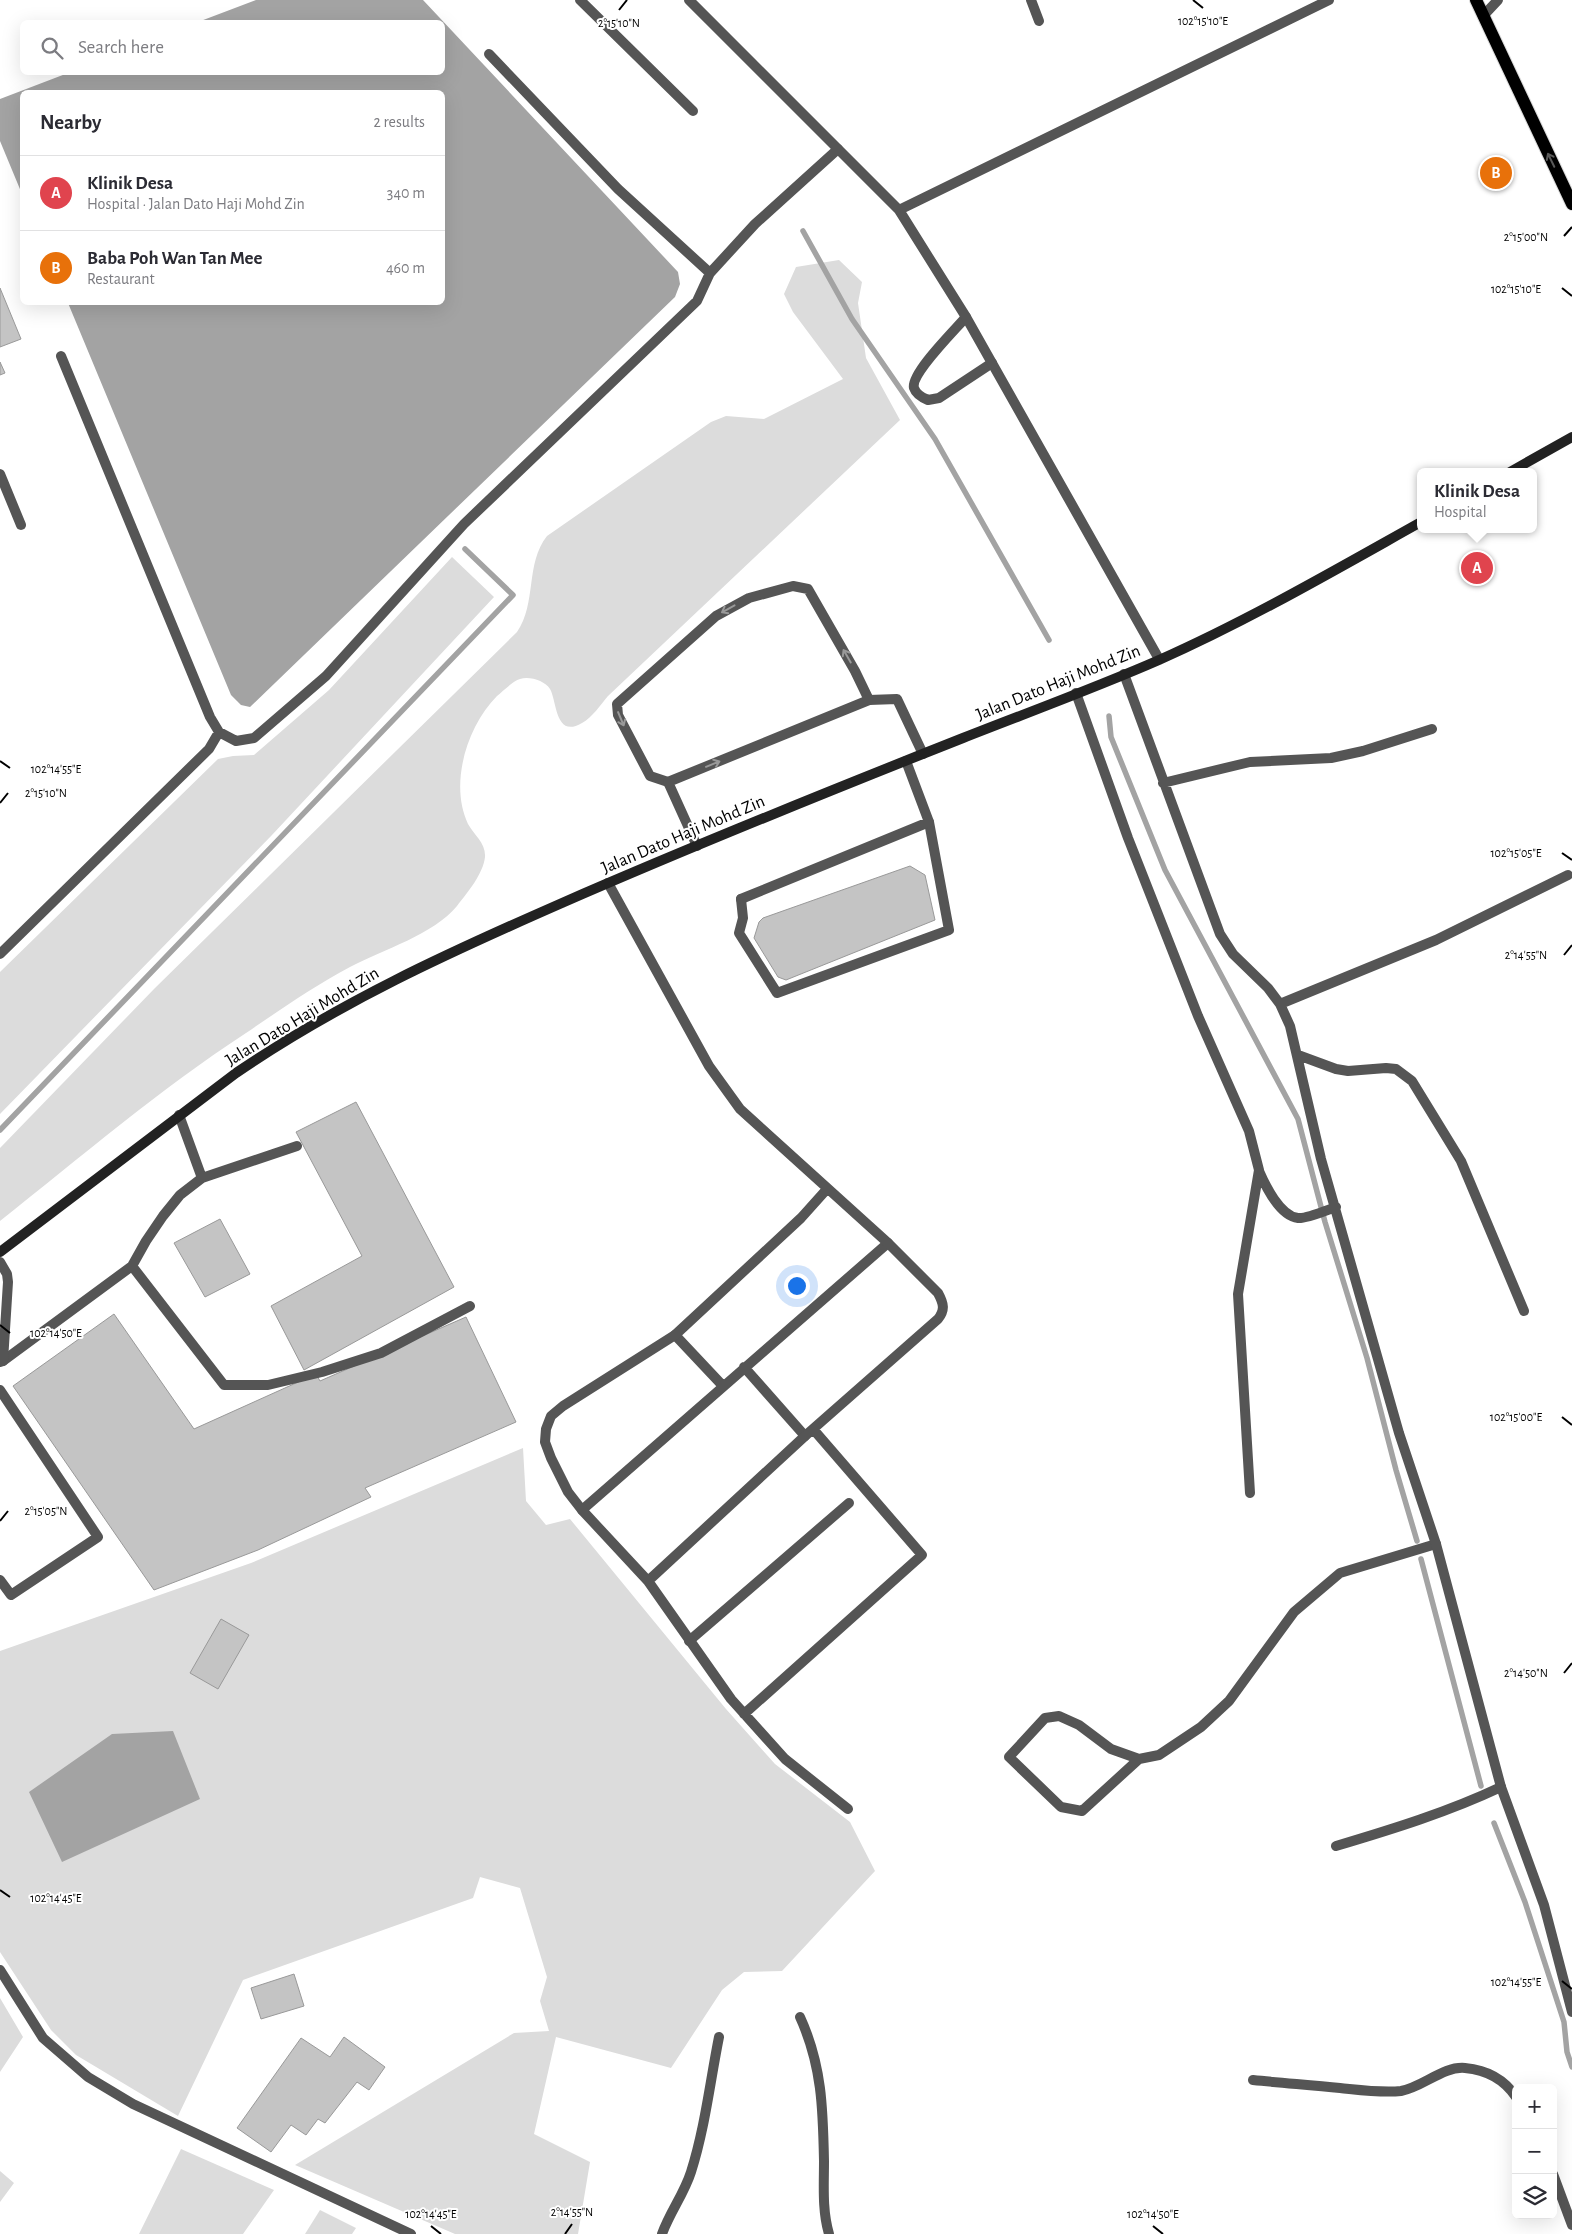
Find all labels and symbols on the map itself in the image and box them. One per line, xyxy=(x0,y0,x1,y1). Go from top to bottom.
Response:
text: 102°15'10"E xyxy=(1178,15,1228,27)
text: 2°15'10"N xyxy=(598,17,640,29)
one-way arrow xyxy=(1546,153,1555,168)
pin: B xyxy=(1480,154,1512,192)
text: 2°15'00"N xyxy=(1504,231,1548,243)
text: 102°15'10"E xyxy=(1491,283,1541,295)
pin: A xyxy=(1461,549,1493,587)
one-way arrow xyxy=(720,604,735,614)
street label: Jalan Dato Haji Mohd Zin xyxy=(974,642,1143,724)
one-way arrow xyxy=(841,650,851,664)
one-way arrow xyxy=(617,711,627,726)
one-way arrow xyxy=(706,758,721,767)
text: 102°14'55"E xyxy=(31,763,81,775)
text: 2°15'10"N xyxy=(25,787,67,799)
street label: Jalan Dato Haji Mohd Zin xyxy=(599,792,768,877)
text: 102°15'05"E xyxy=(1490,847,1542,859)
text: 2°14'55"N xyxy=(1505,949,1547,961)
street label: Jalan Dato Haji Mohd Zin xyxy=(223,964,382,1070)
your location xyxy=(784,1273,810,1299)
text: 102°14'50"E xyxy=(30,1327,82,1339)
text: 102°15'00"E xyxy=(1490,1411,1542,1423)
text: 2°15'05"N xyxy=(24,1505,68,1517)
text: 2°14'50"N xyxy=(1504,1667,1548,1679)
text: 102°14'45"E xyxy=(30,1892,82,1904)
text: 102°14'55"E xyxy=(1491,1976,1541,1988)
text: 2°14'55"N xyxy=(551,2206,593,2218)
text: 102°14'45"E xyxy=(405,2208,457,2220)
text: 102°14'50"E xyxy=(1127,2208,1179,2220)

